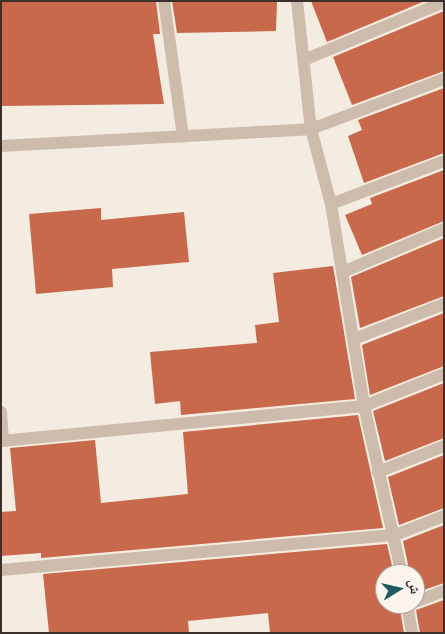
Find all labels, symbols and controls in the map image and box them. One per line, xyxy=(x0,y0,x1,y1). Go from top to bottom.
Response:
north arrow xyxy=(375,564,425,614)
text: ش xyxy=(403,578,425,596)

